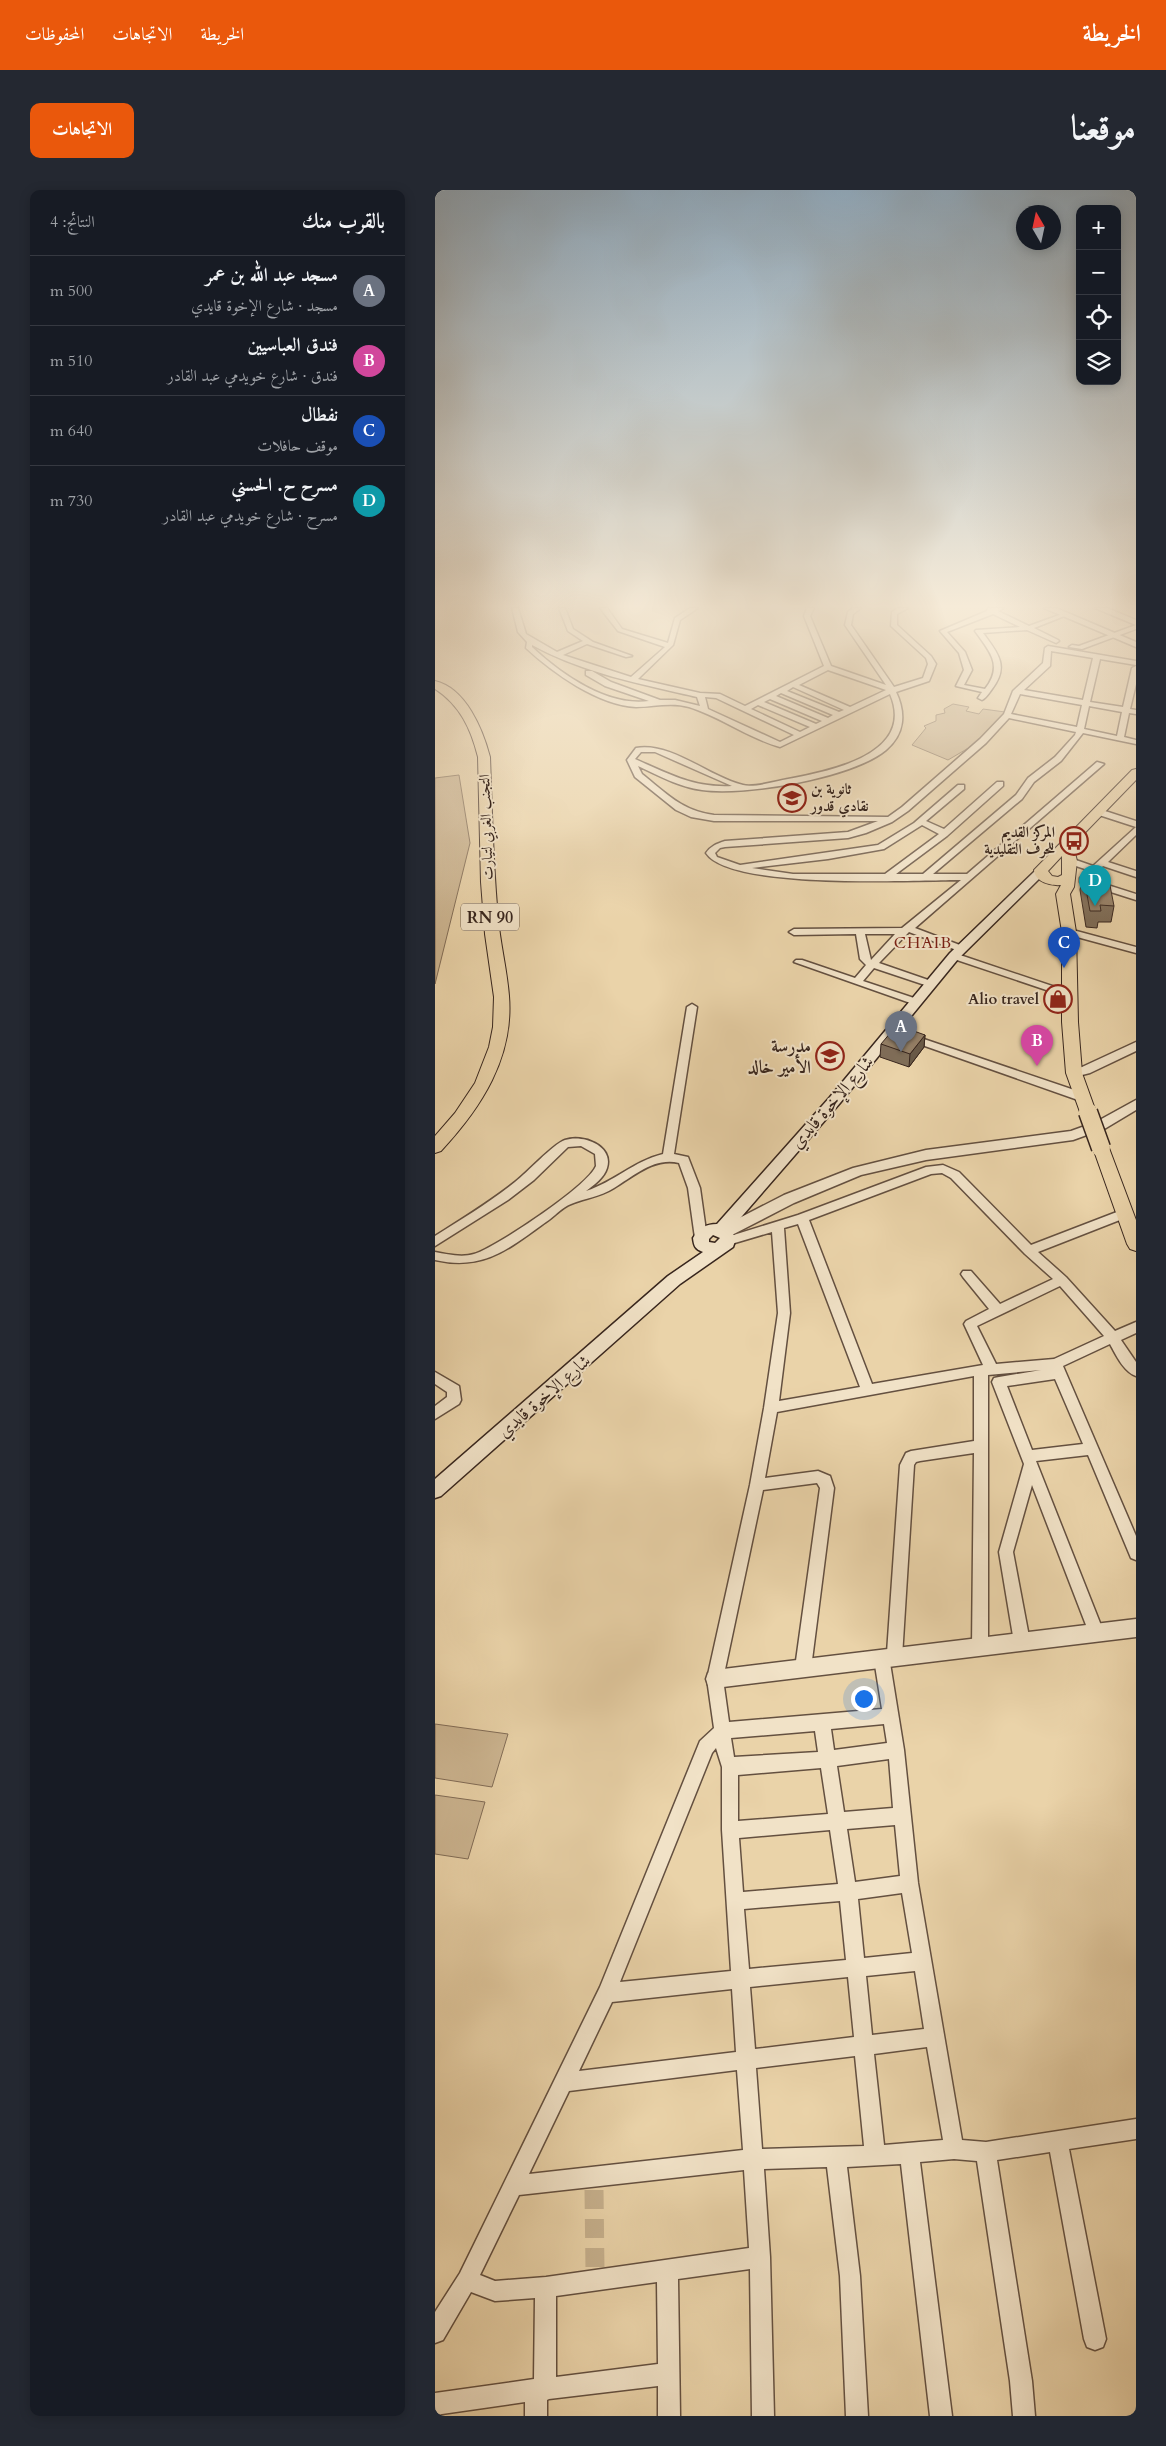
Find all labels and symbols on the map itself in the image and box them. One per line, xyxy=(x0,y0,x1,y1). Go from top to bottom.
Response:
north arrow xyxy=(1016,205,1061,250)
street label: التجنب الغربي لتيارت xyxy=(474,774,500,880)
place label: ثانوية بن نقادي قدور xyxy=(809,779,869,818)
school or university icon: ثانوية بن نقادي قدور xyxy=(777,783,807,813)
place label: المركز القديم للحرف التقليدية xyxy=(984,822,1056,859)
bus stop icon: المركز القديم للحرف التقليدية xyxy=(1059,826,1089,856)
pin: D xyxy=(1079,865,1111,906)
road number: RN 90 xyxy=(461,904,519,930)
pin: C xyxy=(1048,927,1080,968)
district label: CHAIB xyxy=(894,932,952,954)
shop icon: Alio travel xyxy=(1043,984,1073,1014)
place label: Alio travel xyxy=(968,989,1040,1009)
pin: A xyxy=(885,1011,917,1052)
pin: B xyxy=(1021,1025,1053,1066)
place label: مدرسة الأمير خالد xyxy=(747,1034,811,1080)
school or university icon: مدرسة الأمير خالد xyxy=(815,1041,845,1071)
street label: شارع الإخوة قايدي xyxy=(785,1050,881,1156)
street label: شارع الإخوة قايدي xyxy=(492,1349,598,1445)
your location xyxy=(851,1686,877,1712)

